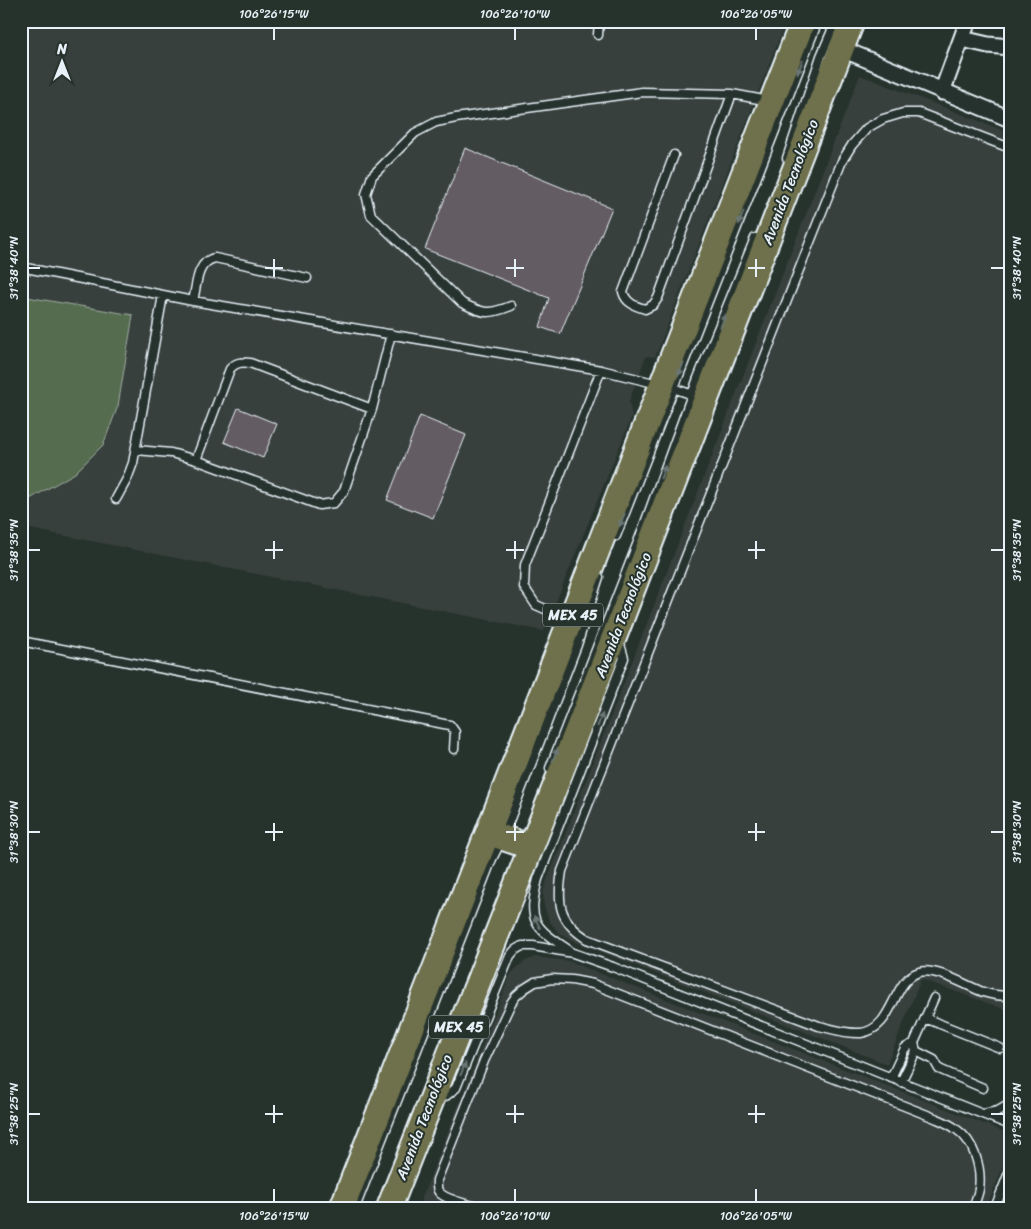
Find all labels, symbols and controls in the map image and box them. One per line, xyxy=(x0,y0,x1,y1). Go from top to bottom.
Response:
text: 106°26'15"W xyxy=(239,3,310,25)
text: 106°26'10"W xyxy=(480,3,551,25)
text: 106°26'05"W xyxy=(720,3,793,25)
text: N xyxy=(56,37,67,62)
north arrow xyxy=(38,38,88,88)
one-way arrow xyxy=(796,60,804,75)
street label: Avenida Tecnológico xyxy=(754,115,826,250)
one-way arrow xyxy=(736,211,744,225)
text: 31°38'40"N xyxy=(3,236,25,300)
text: 31°38'40"N xyxy=(1006,236,1028,300)
one-way arrow xyxy=(719,314,727,328)
one-way arrow xyxy=(677,362,685,376)
one-way arrow xyxy=(660,465,667,480)
one-way arrow xyxy=(618,513,625,528)
text: 31°38'35"N xyxy=(3,518,25,581)
text: 31°38'35"N xyxy=(1006,518,1028,581)
street label: Avenida Tecnológico xyxy=(587,548,659,683)
road number: MEX 45 xyxy=(543,604,603,626)
one-way arrow xyxy=(596,712,604,727)
one-way arrow xyxy=(551,747,559,762)
text: 31°38'30"N xyxy=(3,800,25,863)
text: 31°38'30"N xyxy=(1006,800,1028,863)
one-way arrow xyxy=(533,915,541,929)
road number: MEX 45 xyxy=(429,1016,489,1038)
street label: Avenida Tecnológico xyxy=(388,1050,460,1185)
one-way arrow xyxy=(460,1062,468,1077)
text: 31°38'25"N xyxy=(3,1082,25,1145)
text: 31°38'25"N xyxy=(1006,1082,1028,1145)
text: 106°26'15"W xyxy=(239,1205,310,1227)
text: 106°26'10"W xyxy=(480,1205,551,1227)
text: 106°26'05"W xyxy=(720,1205,793,1227)

